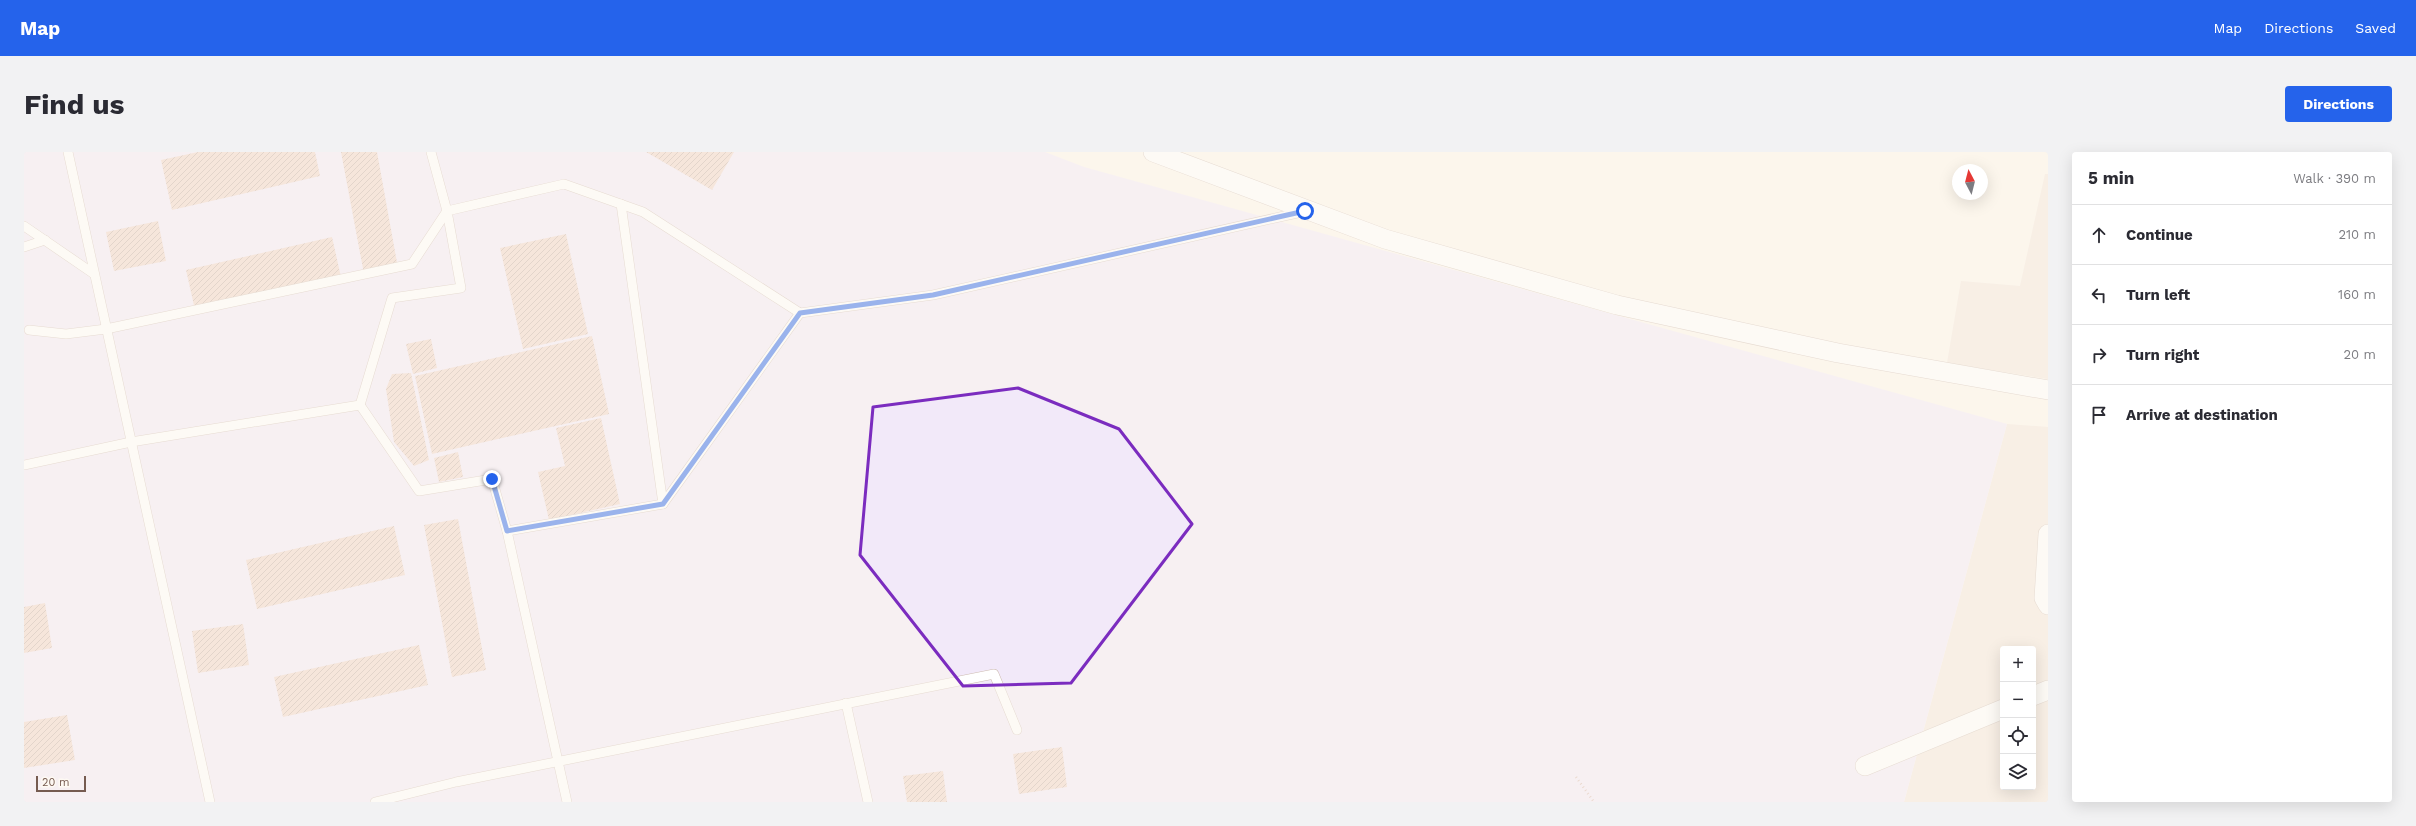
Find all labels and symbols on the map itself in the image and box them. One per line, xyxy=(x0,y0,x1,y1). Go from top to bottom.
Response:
north arrow xyxy=(1952,164,1988,200)
route start xyxy=(1296,202,1314,220)
route end xyxy=(483,470,501,488)
scale bar xyxy=(36,774,86,793)

